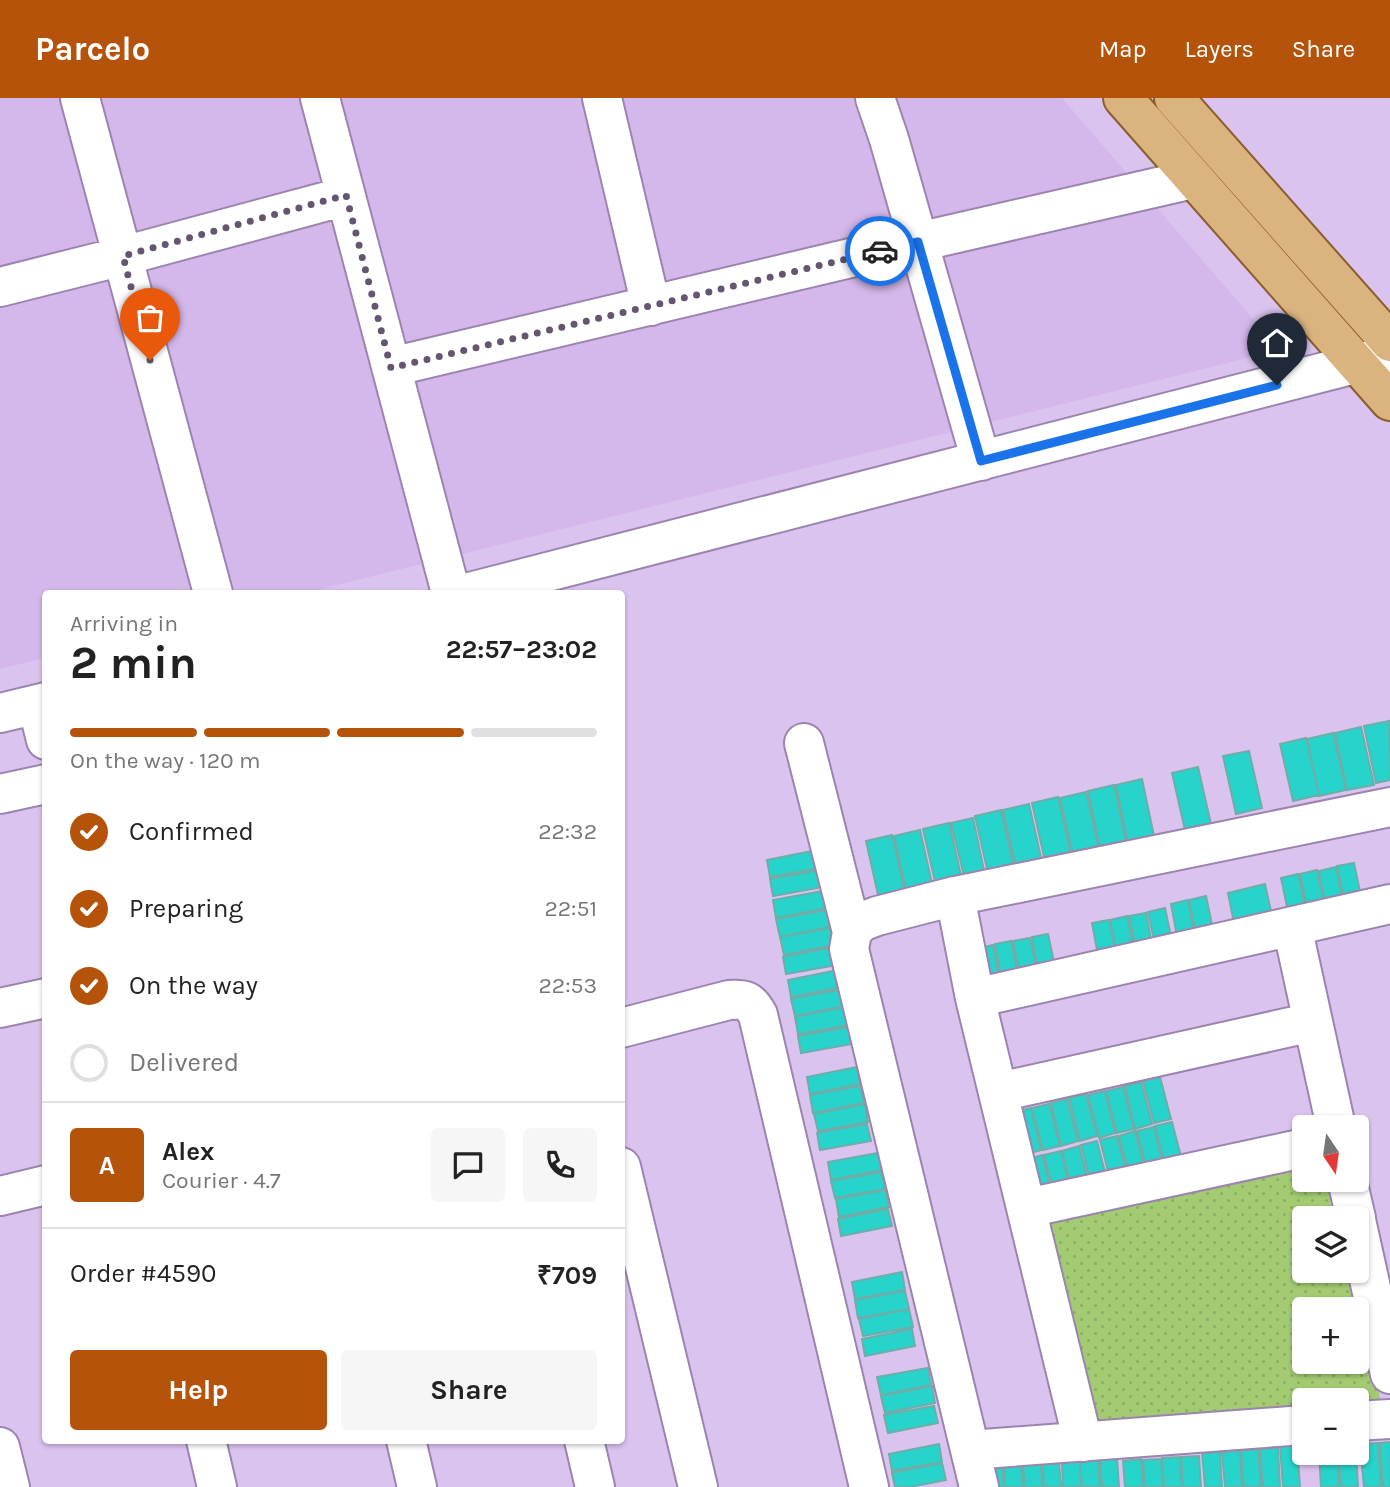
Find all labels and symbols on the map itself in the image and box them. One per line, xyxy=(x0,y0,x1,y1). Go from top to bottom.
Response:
courier xyxy=(845,216,915,286)
pin xyxy=(120,288,180,360)
pin xyxy=(1247,313,1307,385)
north arrow xyxy=(1292,1115,1368,1192)

